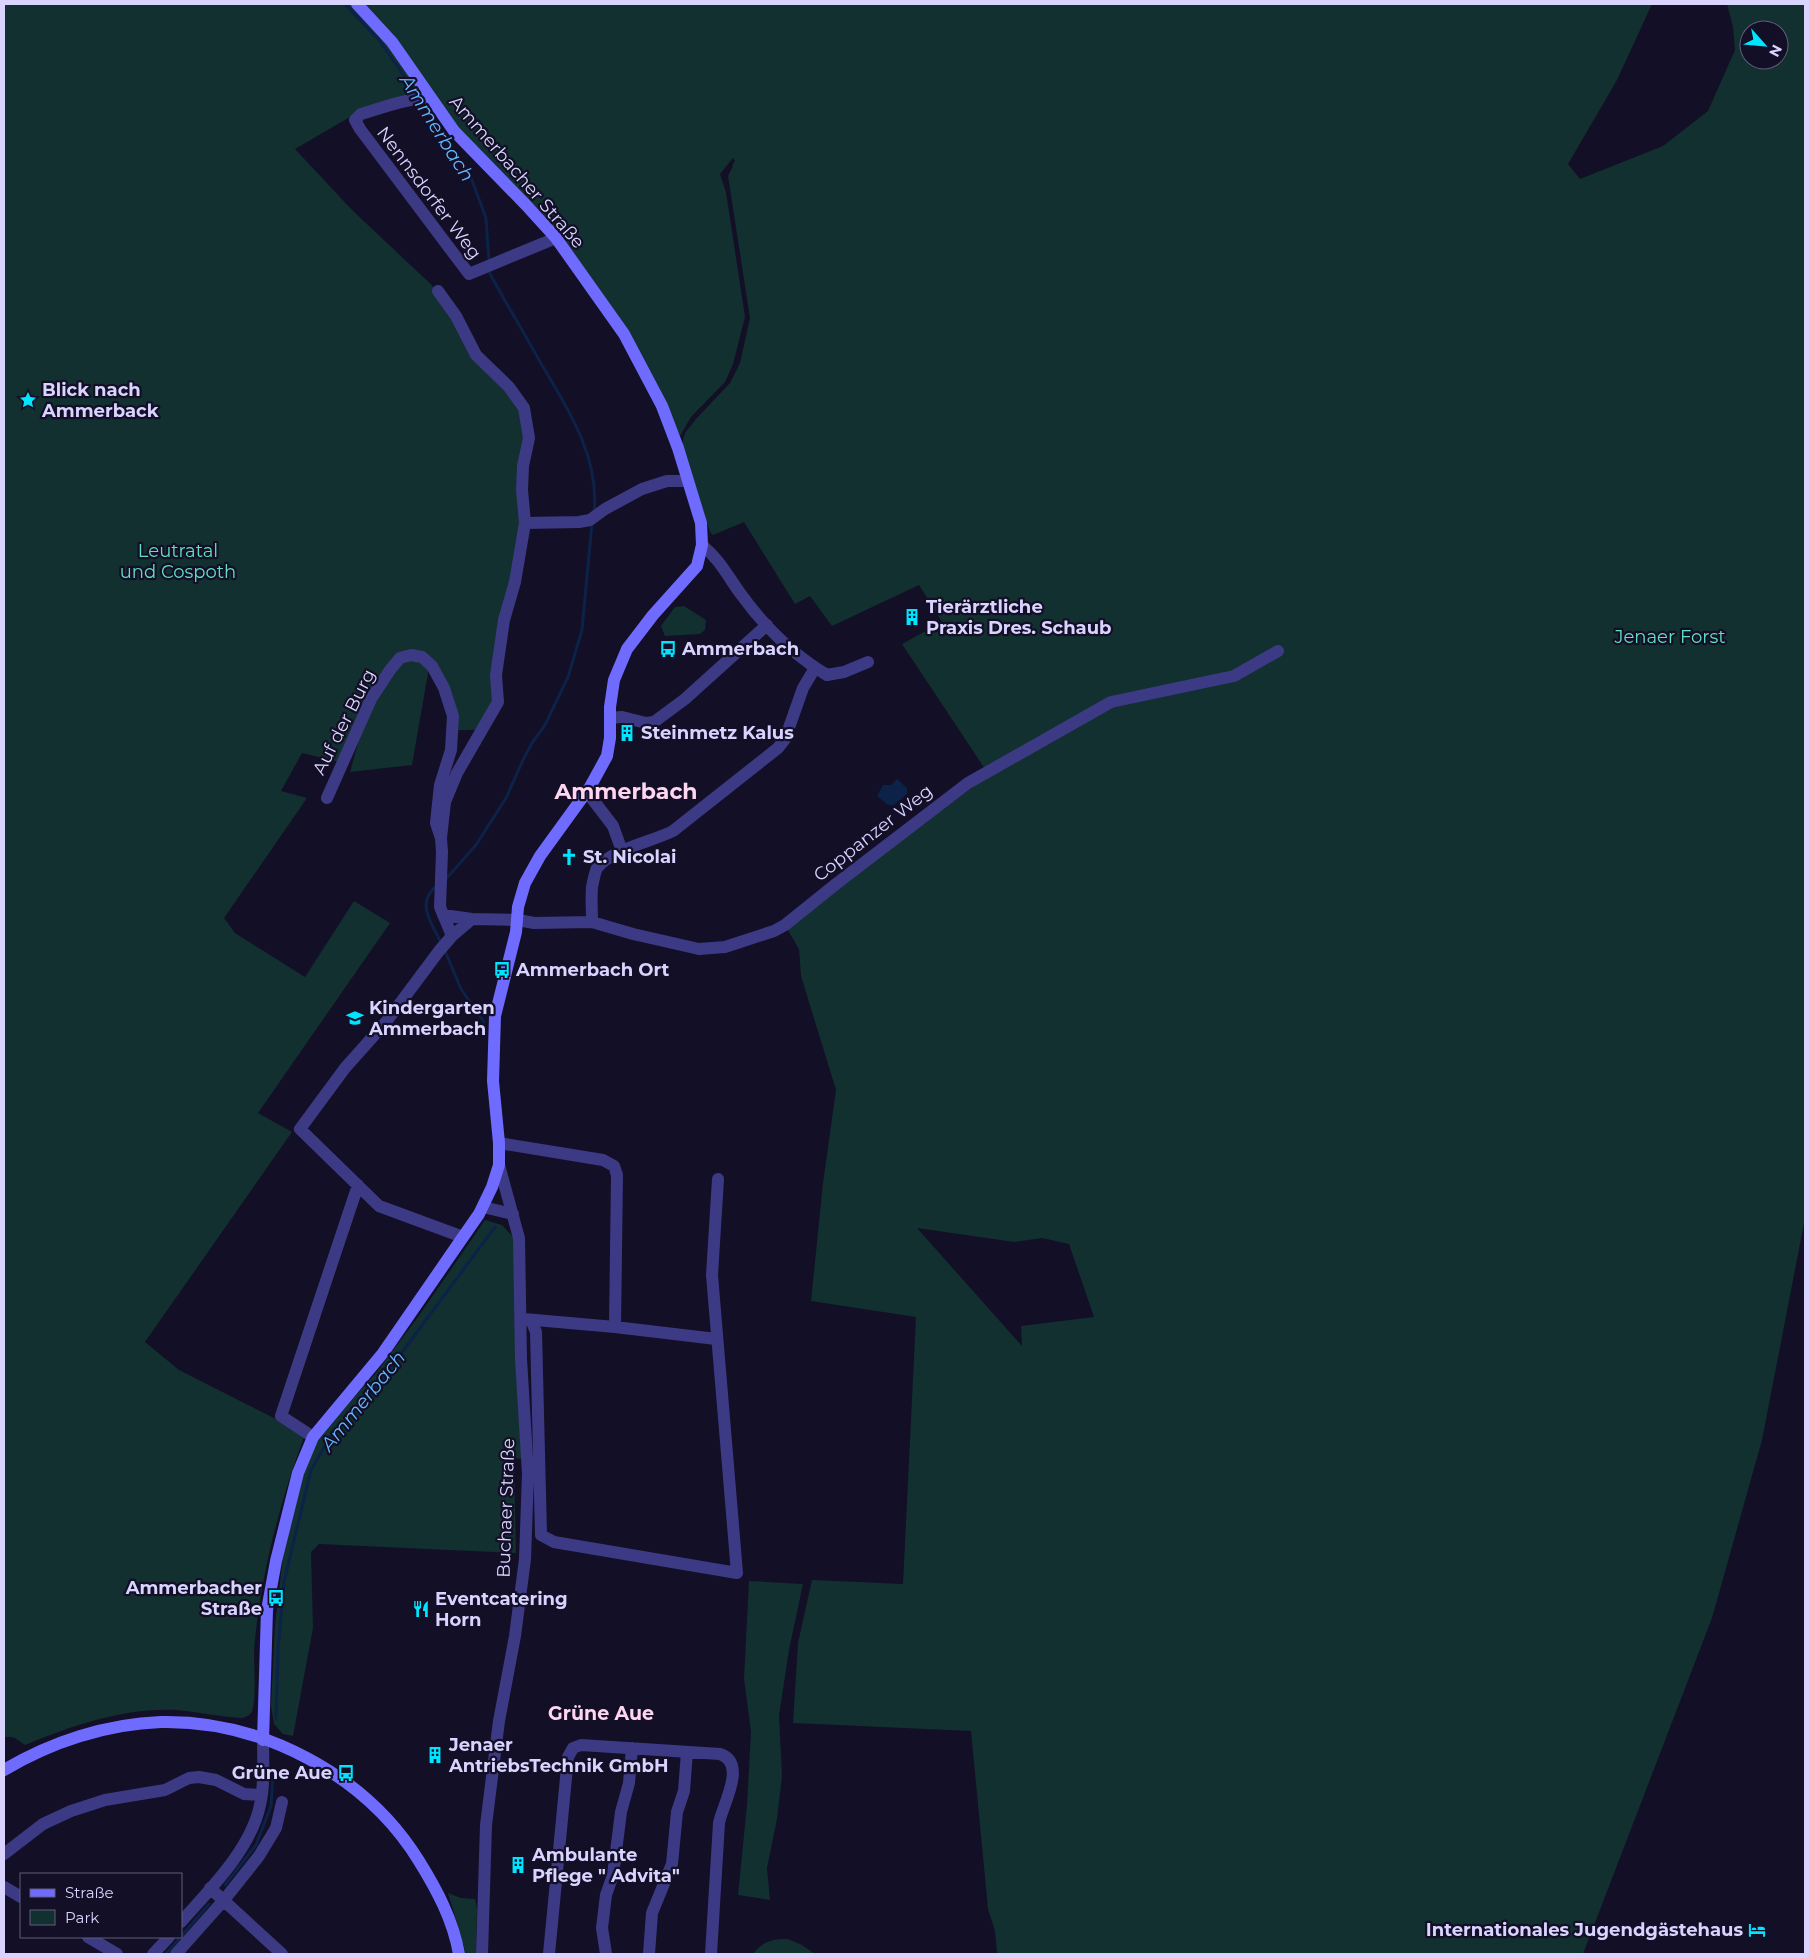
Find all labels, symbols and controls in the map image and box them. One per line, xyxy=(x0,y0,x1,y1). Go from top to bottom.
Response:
north arrow xyxy=(1739,20,1789,70)
text: N xyxy=(1765,42,1786,60)
water label: Ammerbach xyxy=(394,69,479,186)
street label: Ammerbacher Straße xyxy=(445,91,589,253)
street label: Nennsdorfer Weg xyxy=(372,122,486,264)
place label: Blick nach Ammerback xyxy=(41,379,159,422)
place icon: Blick nach Ammerback xyxy=(18,390,38,410)
park label: Leutratal und Cospoth xyxy=(120,540,236,583)
place label: Tierärztliche Praxis Dres. Schaub xyxy=(926,596,1112,639)
building icon: Tierärztliche Praxis Dres. Schaub xyxy=(902,607,922,627)
park label: Jenaer Forst xyxy=(1613,626,1726,648)
place label: Ammerbach xyxy=(681,638,799,660)
bus stop icon: Ammerbach xyxy=(658,639,678,659)
street label: Auf der Burg xyxy=(308,665,380,779)
place label: Steinmetz Kalus xyxy=(641,722,794,744)
building icon: Steinmetz Kalus xyxy=(617,723,637,743)
district label: Ammerbach xyxy=(553,778,698,805)
street label: Coppanzer Weg xyxy=(809,780,937,886)
place label: St. Nicolai xyxy=(583,846,677,868)
church icon: St. Nicolai xyxy=(559,847,579,867)
place label: Ammerbach Ort xyxy=(515,959,669,981)
bus stop icon: Ammerbach Ort xyxy=(492,960,512,980)
place label: Kindergarten Ammerbach xyxy=(368,997,495,1040)
school or university icon: Kindergarten Ammerbach xyxy=(345,1008,365,1028)
water label: Ammerbach xyxy=(315,1346,410,1456)
street label: Buchaer Straße xyxy=(493,1438,519,1578)
place label: Ammerbacher Straße xyxy=(125,1577,262,1620)
bus stop icon: Ammerbacher Straße xyxy=(266,1588,286,1608)
place label: Eventcatering Horn xyxy=(435,1588,568,1631)
restaurant icon: Eventcatering Horn xyxy=(411,1599,431,1619)
district label: Grüne Aue xyxy=(548,1702,654,1725)
place label: Jenaer AntriebsTechnik GmbH xyxy=(448,1734,668,1777)
building icon: Jenaer AntriebsTechnik GmbH xyxy=(425,1745,445,1765)
place label: Grüne Aue xyxy=(232,1762,332,1784)
bus stop icon: Grüne Aue xyxy=(336,1763,356,1783)
place label: Ambulante Pflege " Advita" xyxy=(531,1844,680,1887)
building icon: Ambulante Pflege " Advita" xyxy=(508,1855,528,1875)
legend xyxy=(20,1873,182,1938)
text: Straße xyxy=(65,1883,114,1902)
text: Park xyxy=(65,1908,99,1927)
place label: Internationales Jugendgästehaus xyxy=(1426,1919,1743,1941)
hotel icon: Internationales Jugendgästehaus xyxy=(1747,1920,1767,1940)

